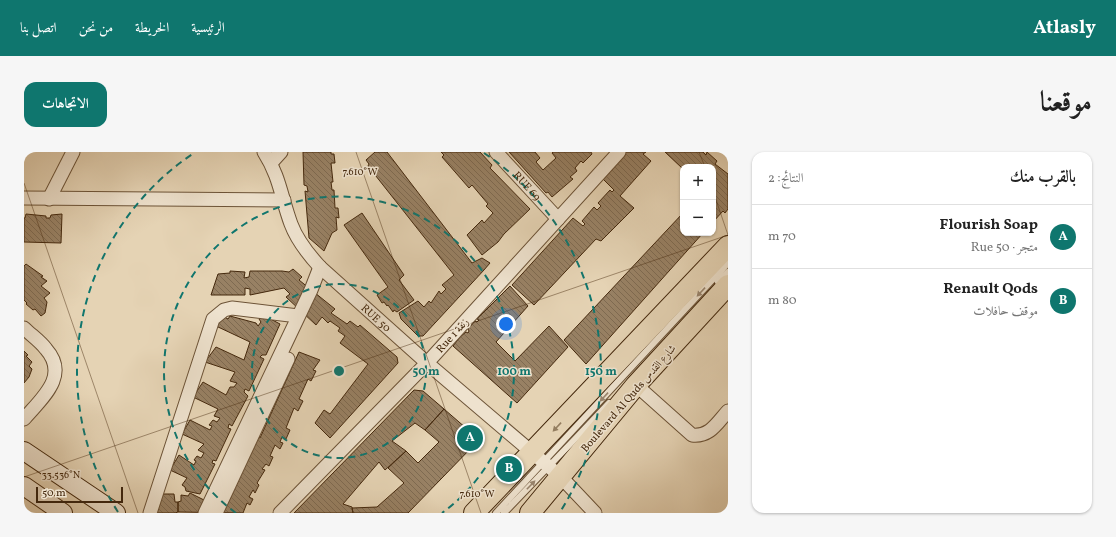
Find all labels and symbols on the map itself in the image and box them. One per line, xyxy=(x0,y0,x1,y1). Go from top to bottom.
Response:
text: 7.610°W xyxy=(342,165,378,179)
street label: RUE 69 xyxy=(509,169,544,205)
one-way arrow xyxy=(697,287,706,297)
street label: RUE 50 xyxy=(357,301,394,336)
your location xyxy=(496,314,516,334)
street label: Rue 1 زنقة xyxy=(433,315,473,357)
street label: Boulevard Al Quds شارع القدس xyxy=(578,342,681,457)
centre of rings xyxy=(332,364,346,378)
text: 50 m xyxy=(412,364,440,380)
text: 100 m xyxy=(497,364,531,380)
text: 150 m xyxy=(585,364,617,380)
one-way arrow xyxy=(599,392,608,402)
one-way arrow xyxy=(552,422,562,432)
pin: A xyxy=(457,423,483,453)
pin: B xyxy=(496,454,522,484)
text: 33.536°N xyxy=(42,468,81,482)
one-way arrow xyxy=(526,480,536,490)
scale bar xyxy=(36,485,123,504)
text: 7.610°W xyxy=(459,487,495,501)

